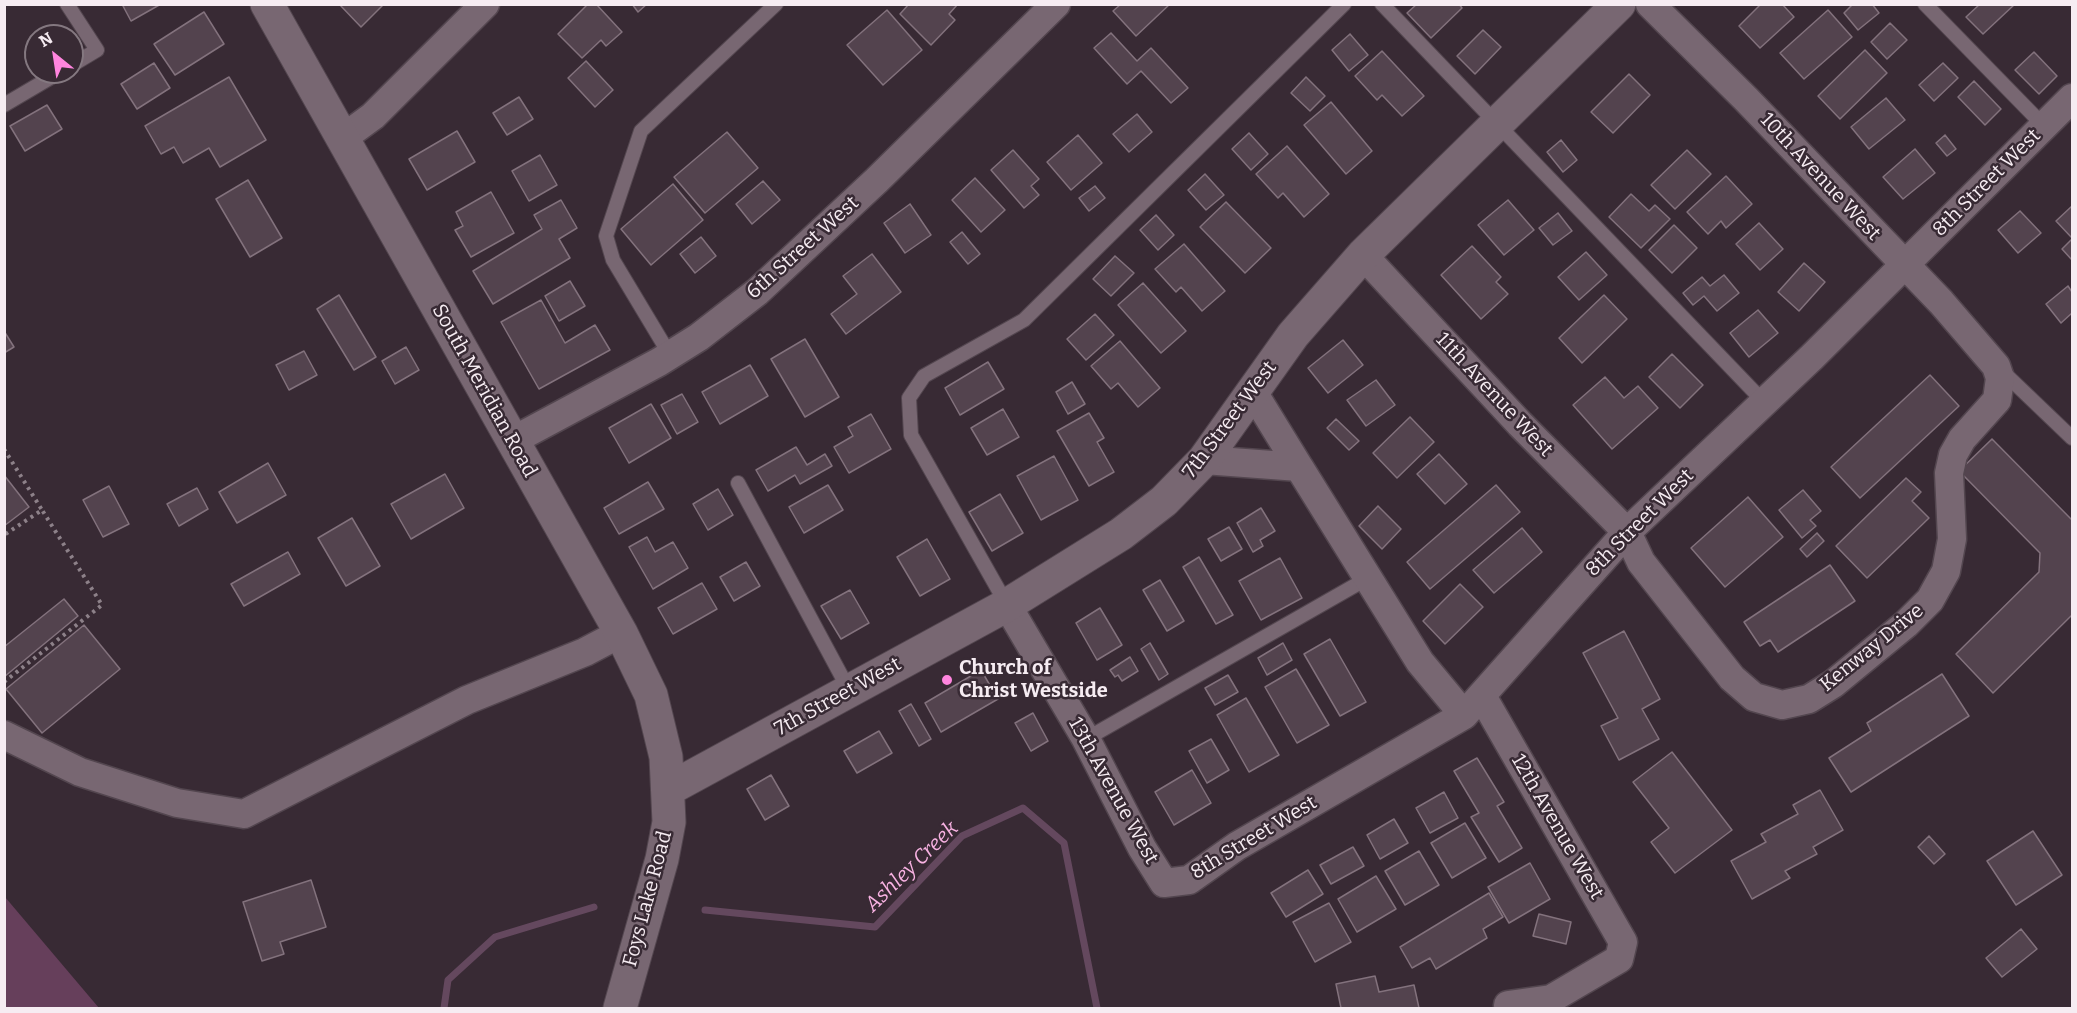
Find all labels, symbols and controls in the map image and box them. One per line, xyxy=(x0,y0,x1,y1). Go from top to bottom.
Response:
north arrow xyxy=(24,24,84,84)
text: N xyxy=(36,28,56,51)
street label: 10th Avenue West xyxy=(1755,108,1885,246)
street label: 8th Street West xyxy=(1928,124,2046,242)
street label: 6th Street West xyxy=(742,191,864,305)
street label: South Meridian Road xyxy=(426,300,542,482)
street label: 11th Avenue West xyxy=(1430,328,1558,462)
street label: 7th Street West xyxy=(1178,357,1282,483)
street label: 8th Street West xyxy=(1581,464,1699,582)
street label: Kenway Drive xyxy=(1815,599,1929,697)
street label: 7th Street West xyxy=(771,652,905,742)
place label: Church of Christ Westside xyxy=(959,656,1108,703)
marker: Church of Christ Westside xyxy=(940,673,954,687)
street label: 13th Avenue West xyxy=(1063,714,1163,868)
street label: 12th Avenue West xyxy=(1506,750,1608,904)
street label: 8th Street West xyxy=(1187,791,1321,885)
water label: Ashley Creek xyxy=(860,816,964,918)
street label: Foys Lake Road xyxy=(618,829,678,969)

